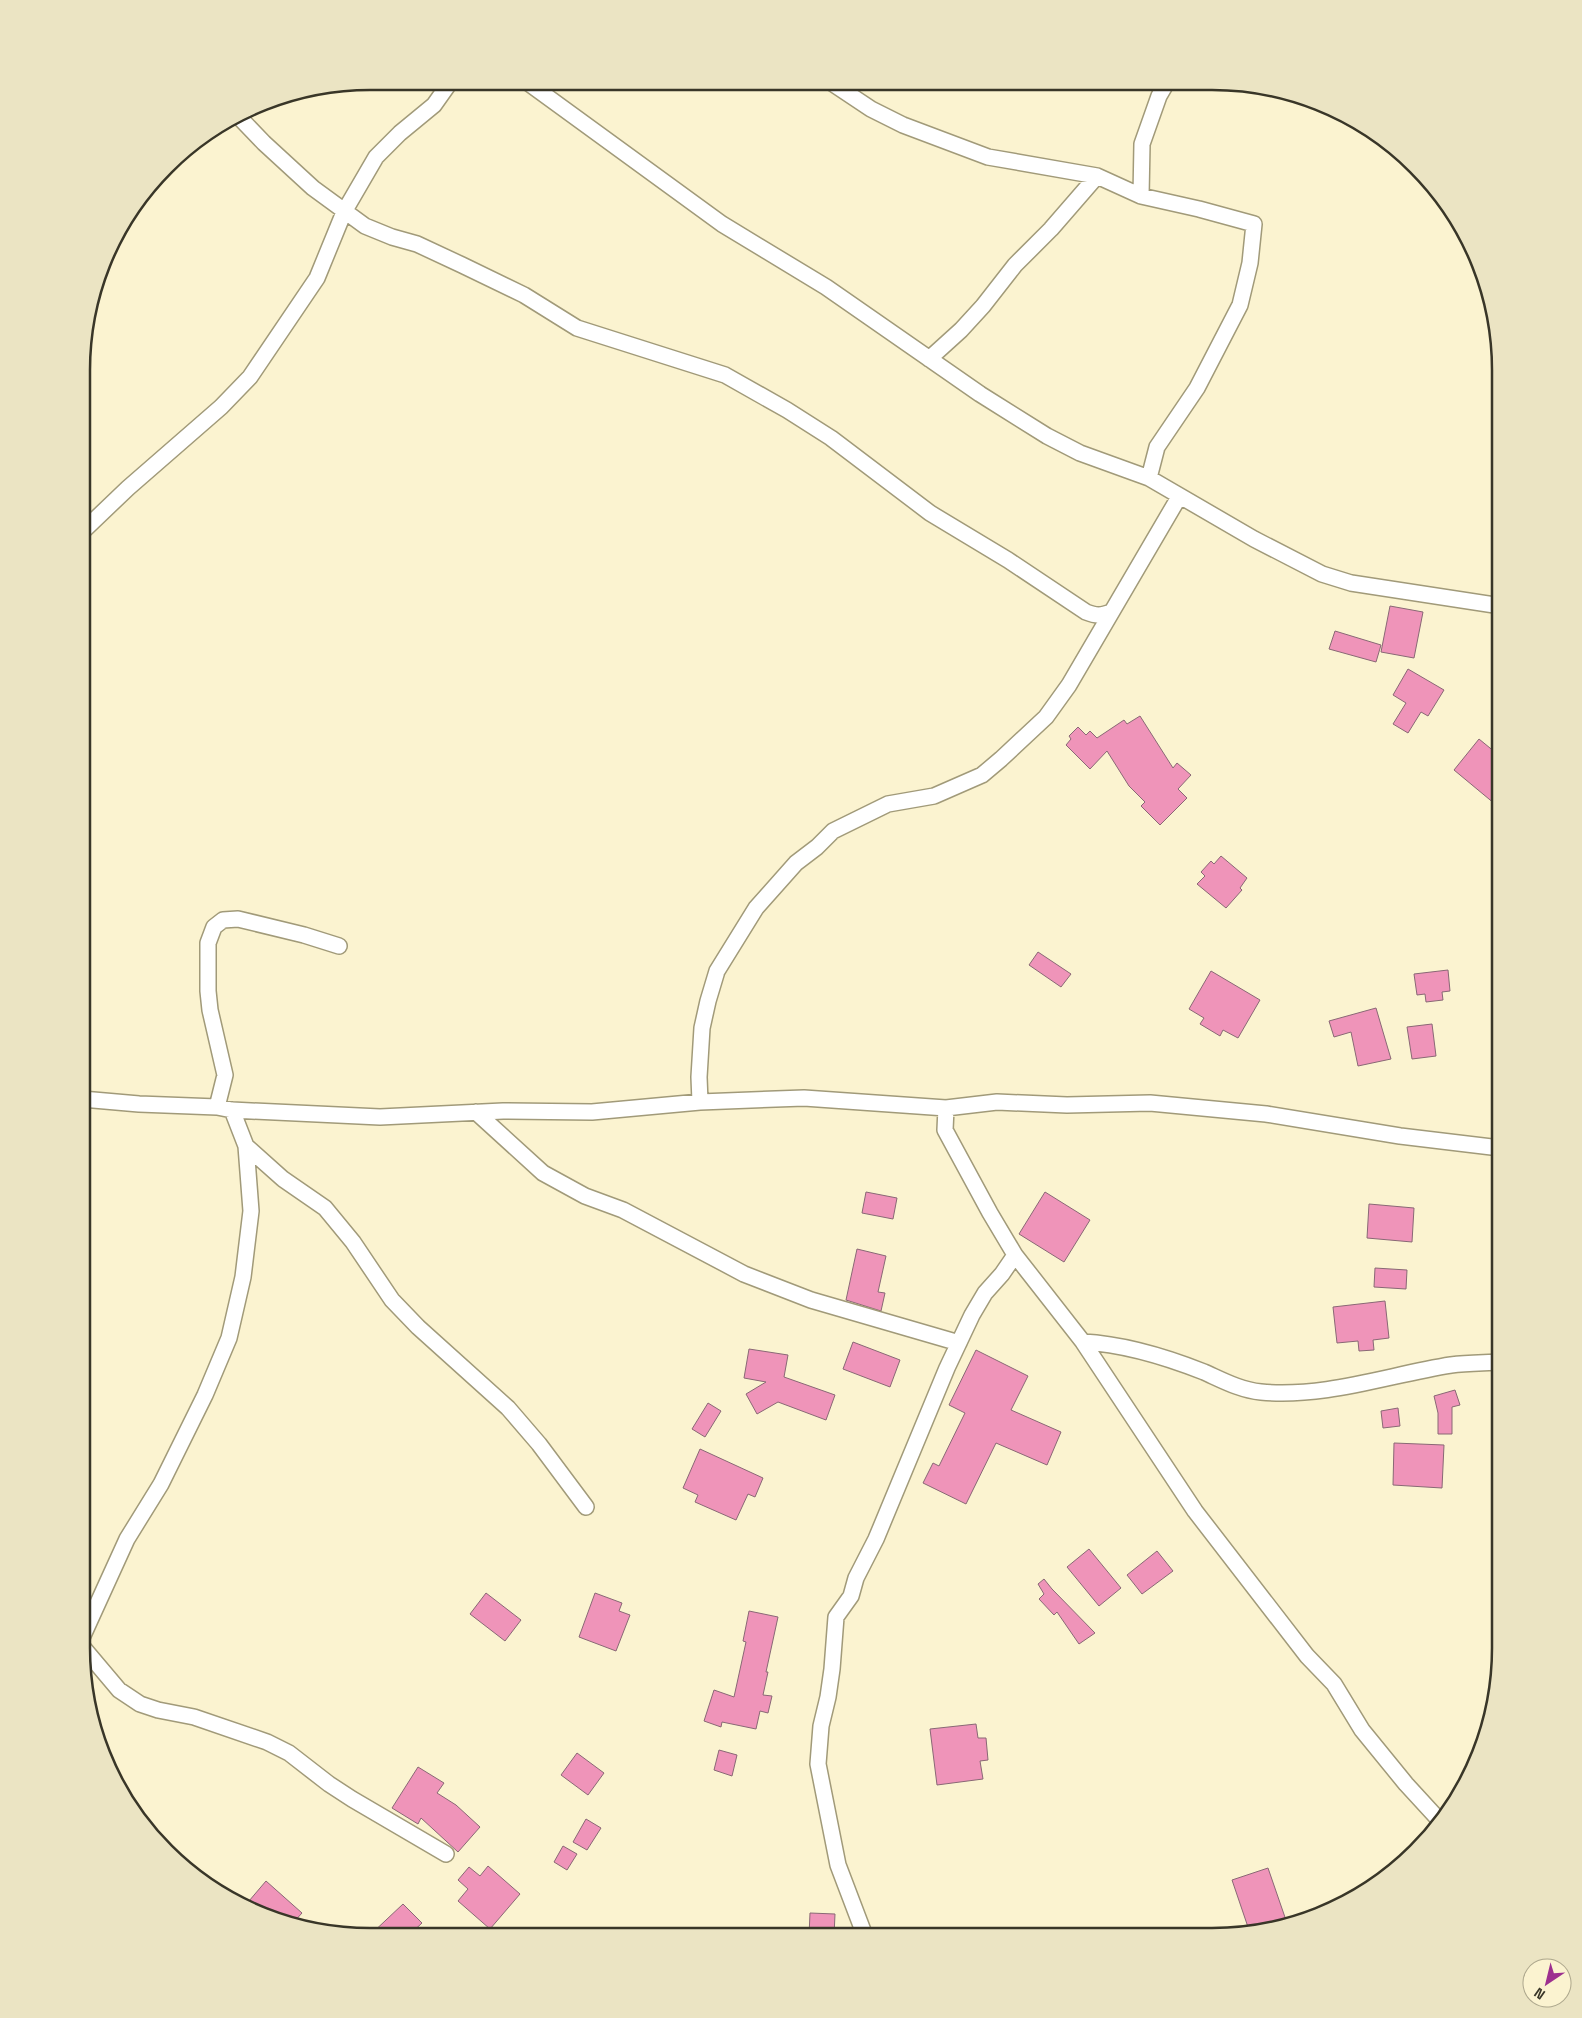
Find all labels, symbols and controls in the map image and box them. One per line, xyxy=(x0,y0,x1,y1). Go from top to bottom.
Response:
north arrow xyxy=(1522,1958,1572,2008)
text: N xyxy=(1531,1984,1549,2004)

